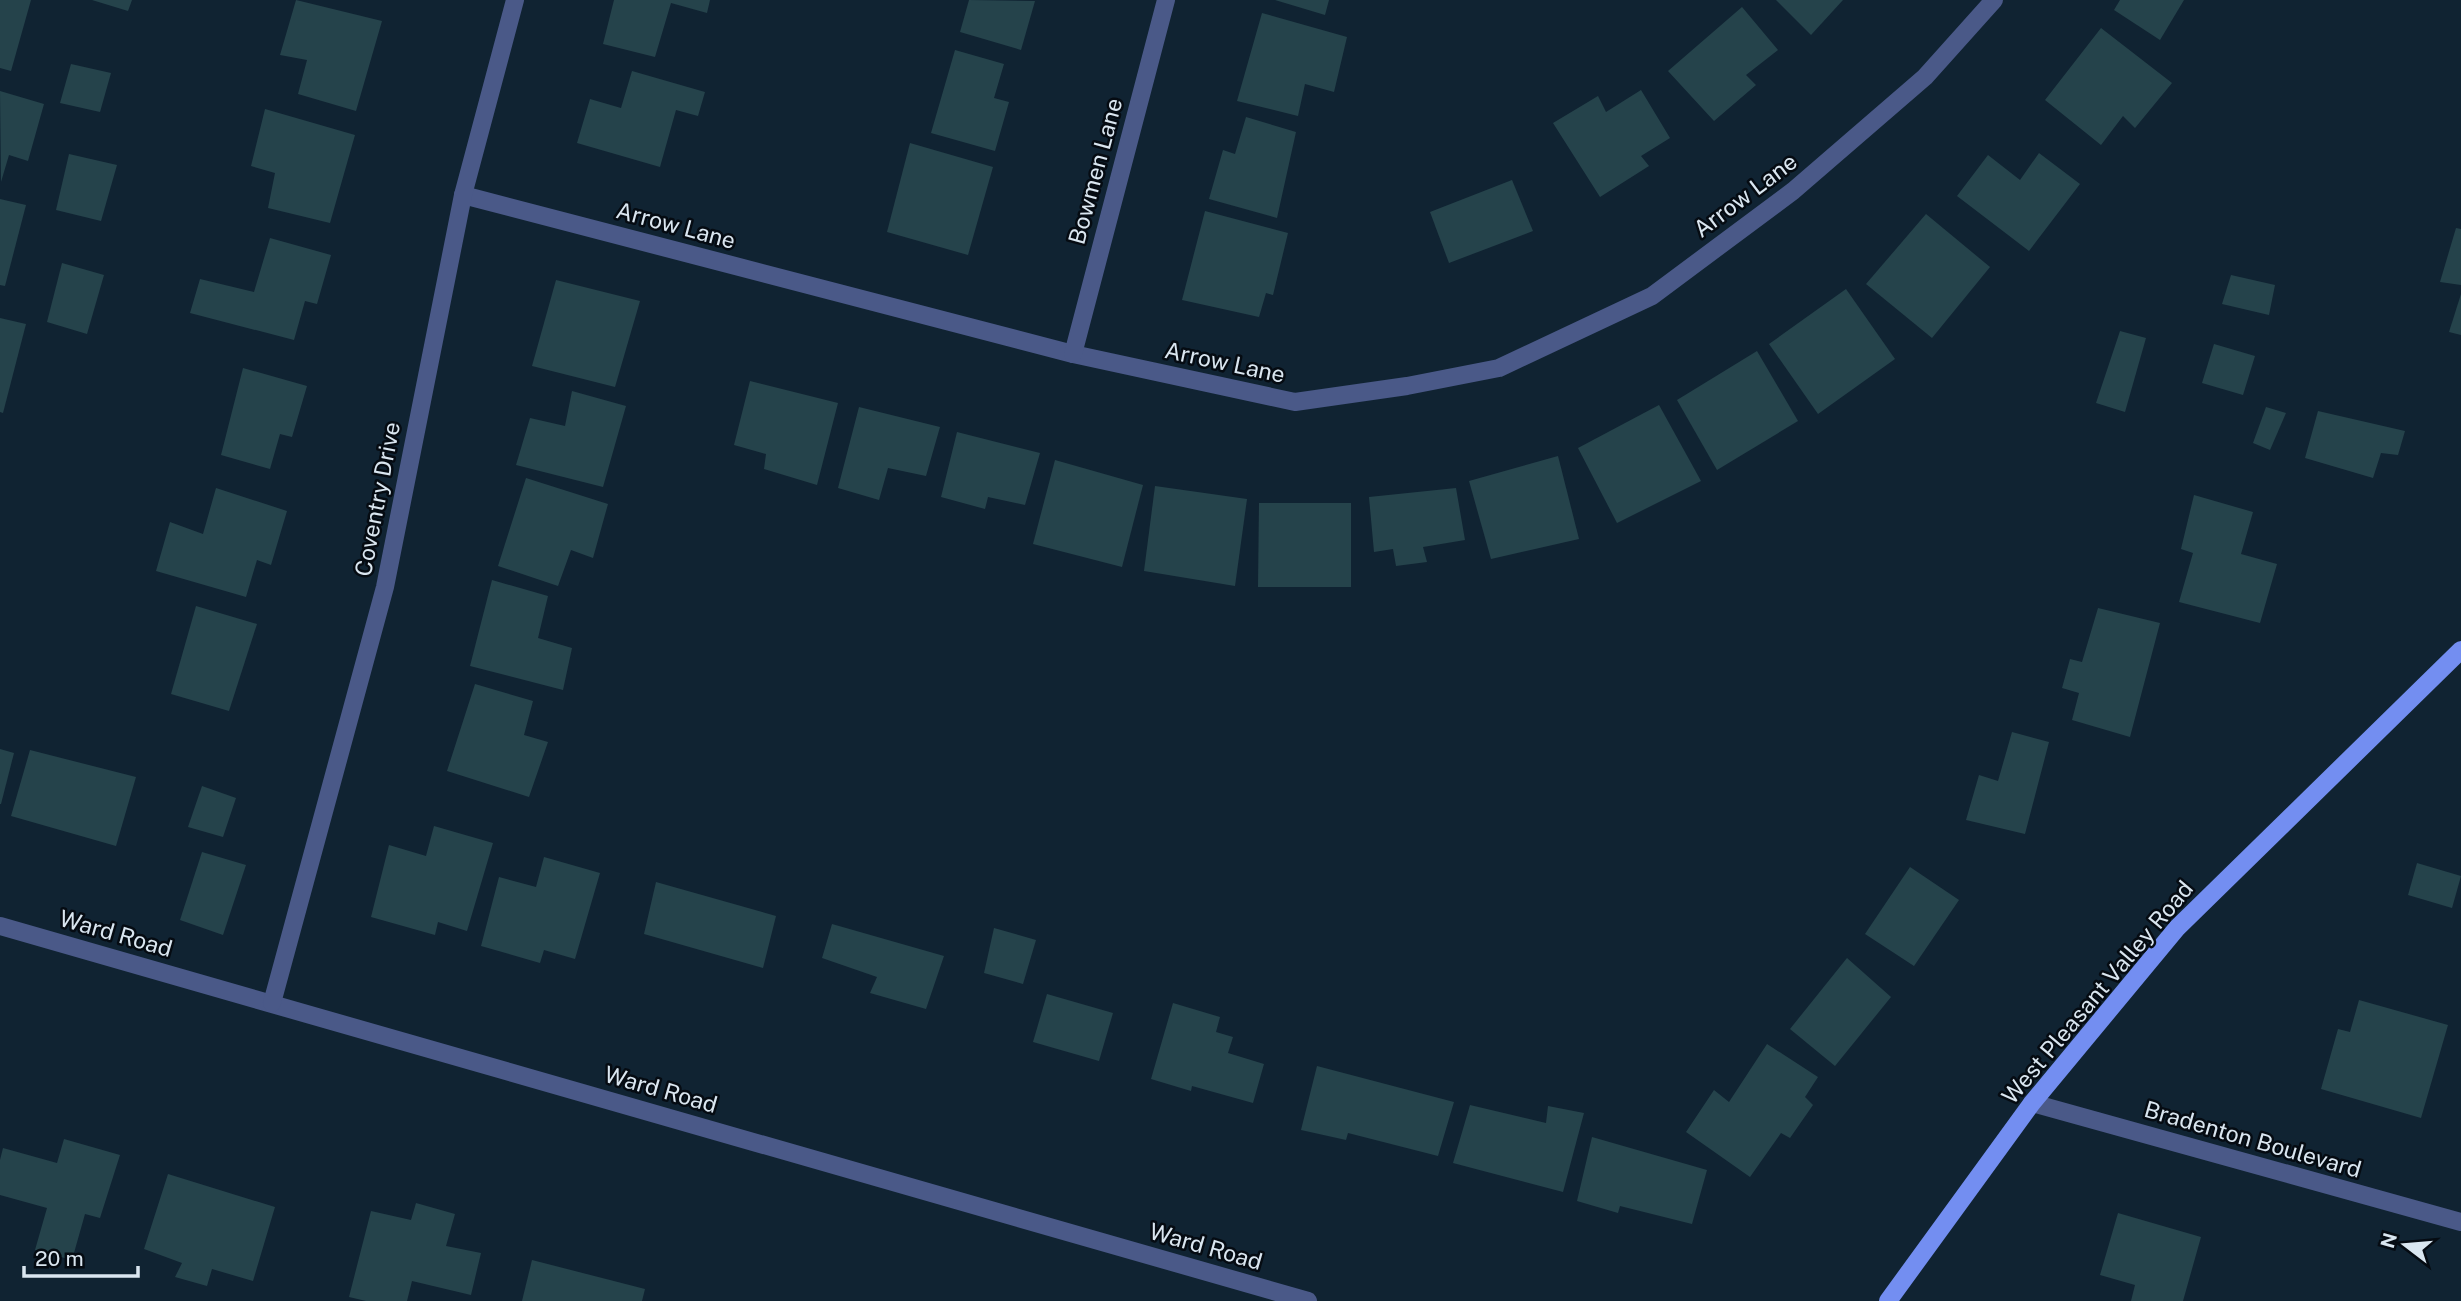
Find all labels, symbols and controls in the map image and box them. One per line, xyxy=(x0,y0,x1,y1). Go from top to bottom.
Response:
street label: Bowmen Lane xyxy=(1063,95,1127,247)
street label: Arrow Lane xyxy=(1688,147,1802,243)
street label: Arrow Lane xyxy=(613,196,739,254)
street label: Arrow Lane xyxy=(1162,336,1288,388)
street label: Coventry Drive xyxy=(349,419,405,579)
street label: West Pleasant Valley Road xyxy=(1996,875,2198,1109)
street label: Ward Road xyxy=(56,904,176,962)
street label: Ward Road xyxy=(601,1060,721,1118)
street label: Bradenton Boulevard xyxy=(2141,1095,2365,1183)
north arrow xyxy=(2370,1210,2440,1280)
street label: Ward Road xyxy=(1146,1217,1266,1275)
text: N xyxy=(2376,1230,2401,1250)
scale bar xyxy=(24,1234,138,1278)
text: 20 m xyxy=(35,1246,84,1271)

